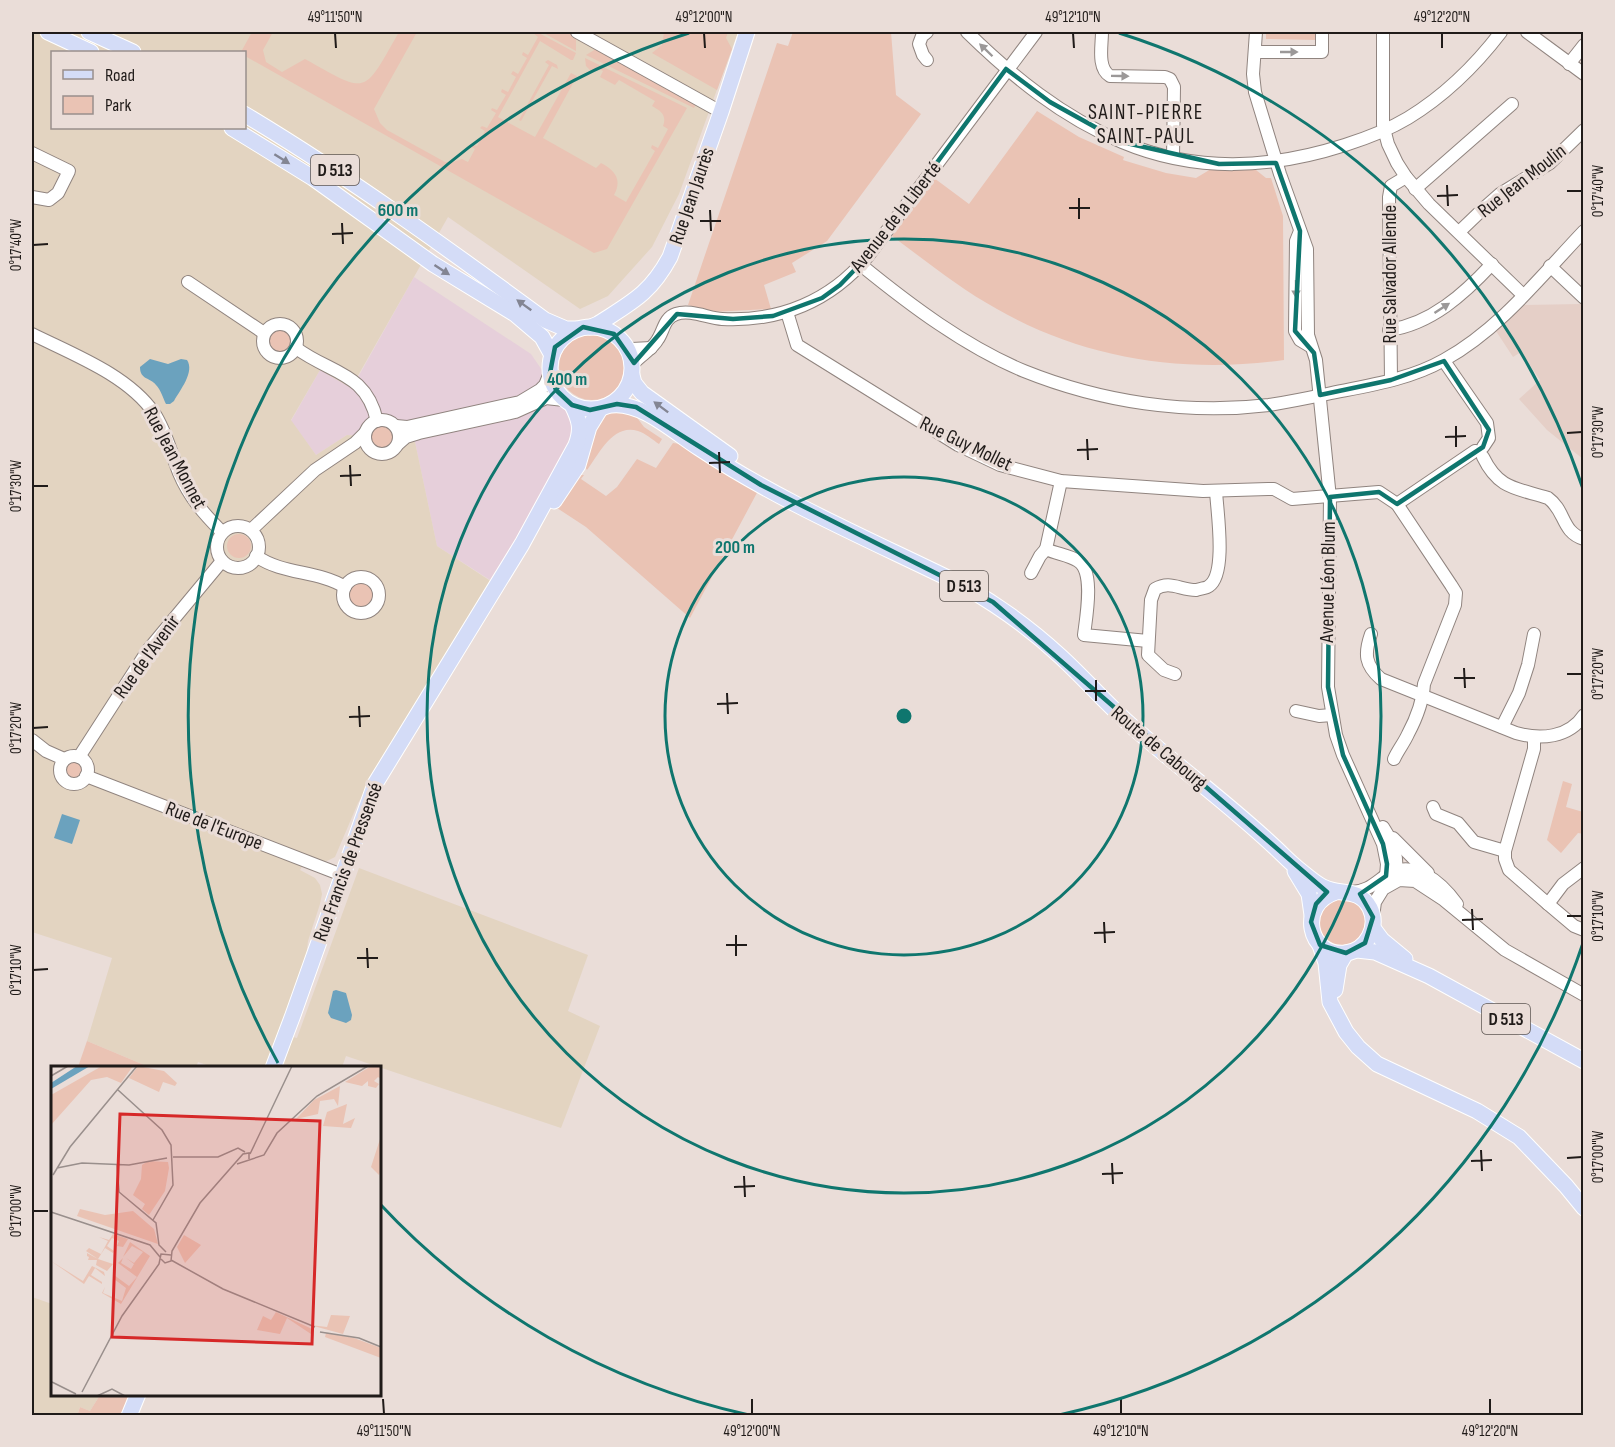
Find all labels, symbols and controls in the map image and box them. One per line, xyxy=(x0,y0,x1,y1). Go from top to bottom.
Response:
text: 49°11'50"N xyxy=(308,8,362,27)
text: 49°12'00"N xyxy=(676,8,732,27)
text: 49°12'10"N xyxy=(1045,8,1101,27)
text: 49°12'20"N xyxy=(1414,8,1470,27)
one-way arrow xyxy=(980,44,994,58)
one-way arrow xyxy=(1279,47,1298,57)
legend xyxy=(51,51,246,129)
text: Road xyxy=(105,65,135,86)
one-way arrow xyxy=(1111,71,1130,81)
text: Park xyxy=(105,95,131,116)
district label: SAINT-PIERRE SAINT-PAUL xyxy=(1088,100,1204,149)
street label: Rue Jean Moulin xyxy=(1473,139,1571,223)
street label: Rue Jean Jaurès xyxy=(664,144,720,248)
one-way arrow xyxy=(274,153,290,164)
road number: D 513 xyxy=(311,155,359,185)
street label: Avenue de la Liberté xyxy=(845,157,947,278)
text: 0°17'40"W xyxy=(1589,165,1608,217)
text: 600 m xyxy=(378,200,418,221)
street label: Rue Salvador Allende xyxy=(1378,205,1402,343)
text: 0°17'40"W xyxy=(7,219,26,271)
one-way arrow xyxy=(434,264,450,275)
one-way arrow xyxy=(1291,280,1301,299)
one-way arrow xyxy=(517,299,533,311)
one-way arrow xyxy=(1434,302,1450,314)
text: 400 m xyxy=(547,369,587,390)
one-way arrow xyxy=(653,401,669,414)
street label: Rue Jean Monnet xyxy=(138,403,212,513)
text: 0°17'30"W xyxy=(1589,406,1608,458)
street label: Rue Guy Mollet xyxy=(916,411,1016,477)
text: 0°17'30"W xyxy=(7,460,26,512)
street label: Avenue Léon Blum xyxy=(1315,521,1341,644)
text: 200 m xyxy=(715,537,755,558)
road number: D 513 xyxy=(940,571,988,601)
street label: Rue de l'Avenir xyxy=(109,610,185,703)
text: 0°17'20"W xyxy=(1589,648,1608,700)
street label: Route de Cabourg xyxy=(1106,701,1212,795)
text: 0°17'20"W xyxy=(7,702,26,754)
centre of rings xyxy=(894,706,914,726)
street label: Rue Francis de Pressensé xyxy=(308,779,388,945)
street label: Rue de l'Europe xyxy=(162,797,266,855)
text: 0°17'10"W xyxy=(1589,890,1608,942)
text: 0°17'10"W xyxy=(7,944,26,996)
road number: D 513 xyxy=(1482,1004,1530,1034)
inset map xyxy=(51,1066,381,1396)
text: 0°17'00"W xyxy=(1589,1130,1608,1183)
text: 0°17'00"W xyxy=(7,1184,26,1237)
text: 49°11'50"N xyxy=(357,1422,411,1441)
text: 49°12'00"N xyxy=(724,1422,780,1441)
text: 49°12'10"N xyxy=(1093,1422,1149,1441)
text: 49°12'20"N xyxy=(1462,1422,1518,1441)

